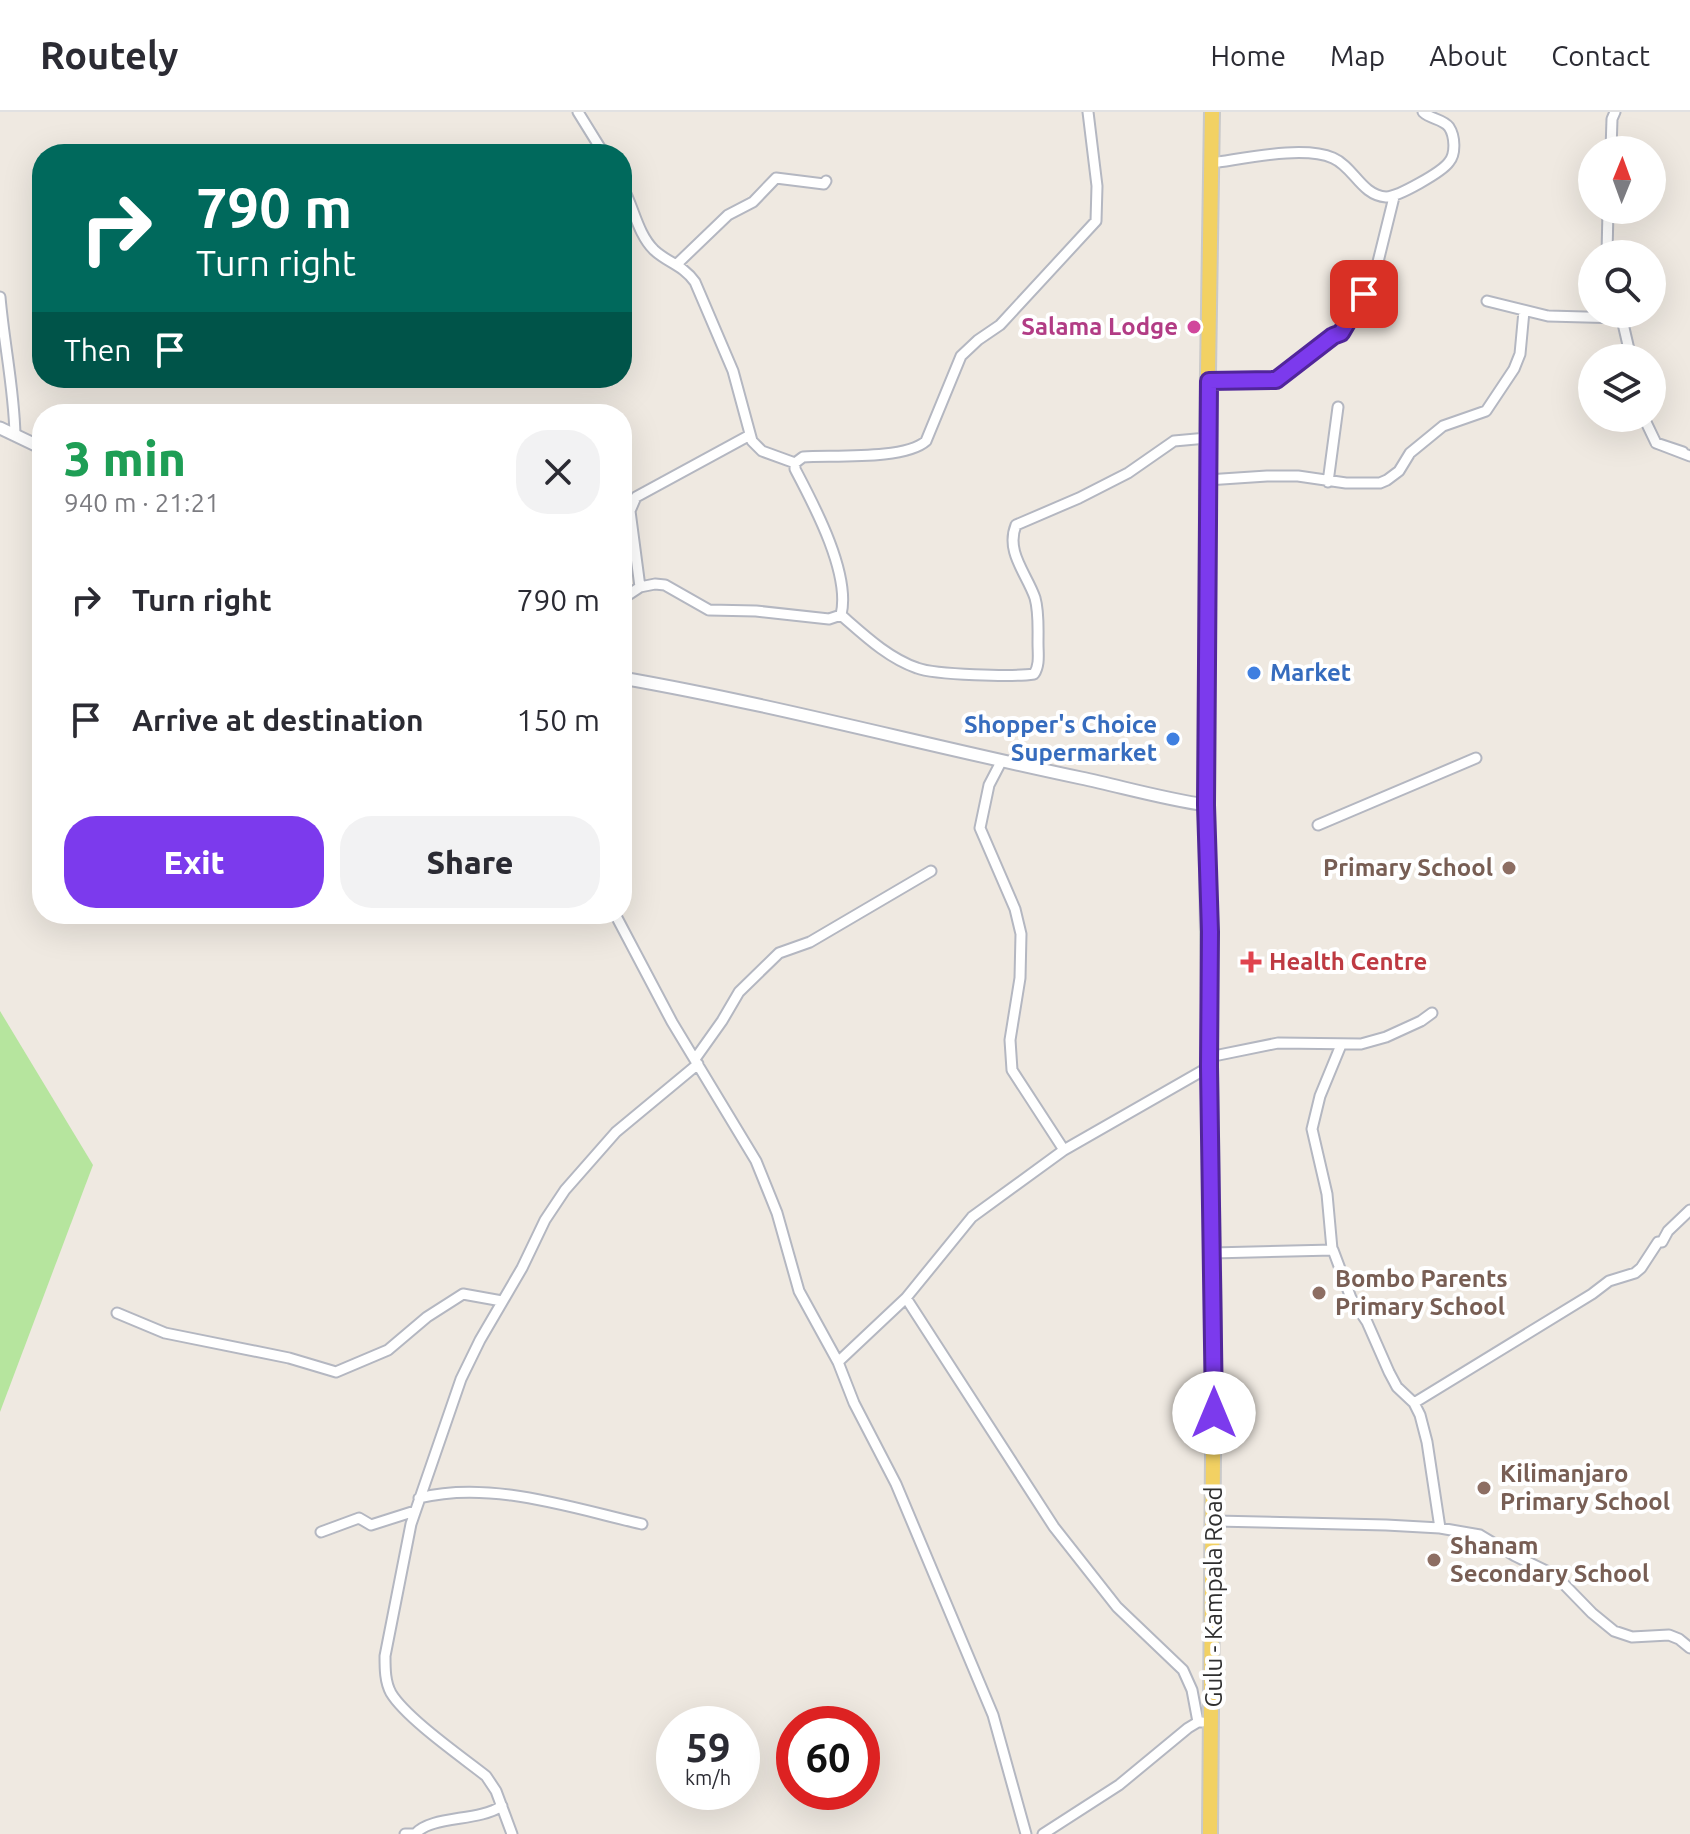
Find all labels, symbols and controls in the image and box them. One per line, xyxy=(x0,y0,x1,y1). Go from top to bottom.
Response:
text: Routely xyxy=(40,34,178,76)
text: Home xyxy=(1211,40,1286,71)
text: Map xyxy=(1330,40,1385,71)
text: About xyxy=(1429,40,1507,71)
text: Contact xyxy=(1551,40,1650,71)
north arrow xyxy=(1578,136,1666,224)
map controls xyxy=(1578,136,1666,432)
icon: right xyxy=(64,176,168,280)
text: 790 m xyxy=(196,176,352,239)
button: search xyxy=(1578,240,1666,328)
text: Turn right xyxy=(196,242,356,283)
pin xyxy=(1330,260,1398,328)
icon: arrive xyxy=(1342,272,1386,316)
place label: Salama Lodge xyxy=(1021,313,1178,340)
marker: Salama Lodge xyxy=(1185,318,1203,336)
icon: arrive xyxy=(148,328,192,372)
text: Then xyxy=(64,333,132,367)
button: layers xyxy=(1578,344,1666,432)
button: close xyxy=(516,430,600,514)
text: 3 min xyxy=(64,431,186,485)
text: 940 m · 21:21 xyxy=(64,488,220,517)
icon: right xyxy=(64,578,108,622)
text: Turn right xyxy=(132,583,272,617)
text: 790 m xyxy=(516,583,600,617)
place label: Market xyxy=(1270,659,1351,686)
marker: Market xyxy=(1245,664,1263,682)
icon: arrive xyxy=(64,698,108,742)
text: Arrive at destination xyxy=(132,703,424,737)
text: 150 m xyxy=(516,703,600,737)
place label: Shopper's Choice Supermarket xyxy=(964,711,1157,766)
marker: Shopper's Choice Supermarket xyxy=(1164,730,1182,748)
button: Exit xyxy=(64,816,324,908)
button: Share xyxy=(340,816,600,908)
place label: Primary School xyxy=(1323,854,1493,881)
marker: Primary School xyxy=(1500,859,1518,877)
place label: Health Centre xyxy=(1269,948,1427,975)
marker: Health Centre xyxy=(1240,951,1262,973)
place label: Bombo Parents Primary School xyxy=(1335,1265,1508,1320)
marker: Bombo Parents Primary School xyxy=(1310,1284,1328,1302)
position arrow xyxy=(1172,1371,1256,1455)
place label: Kilimanjaro Primary School xyxy=(1500,1460,1670,1515)
marker: Kilimanjaro Primary School xyxy=(1475,1479,1493,1497)
street label: Gulu - Kampala Road xyxy=(1200,1486,1227,1708)
place label: Shanam Secondary School xyxy=(1450,1532,1649,1587)
marker: Shanam Secondary School xyxy=(1425,1551,1443,1569)
speed limit sign: 60 xyxy=(776,1706,880,1810)
text: 59 xyxy=(685,1725,731,1770)
text: km/h xyxy=(685,1766,731,1789)

